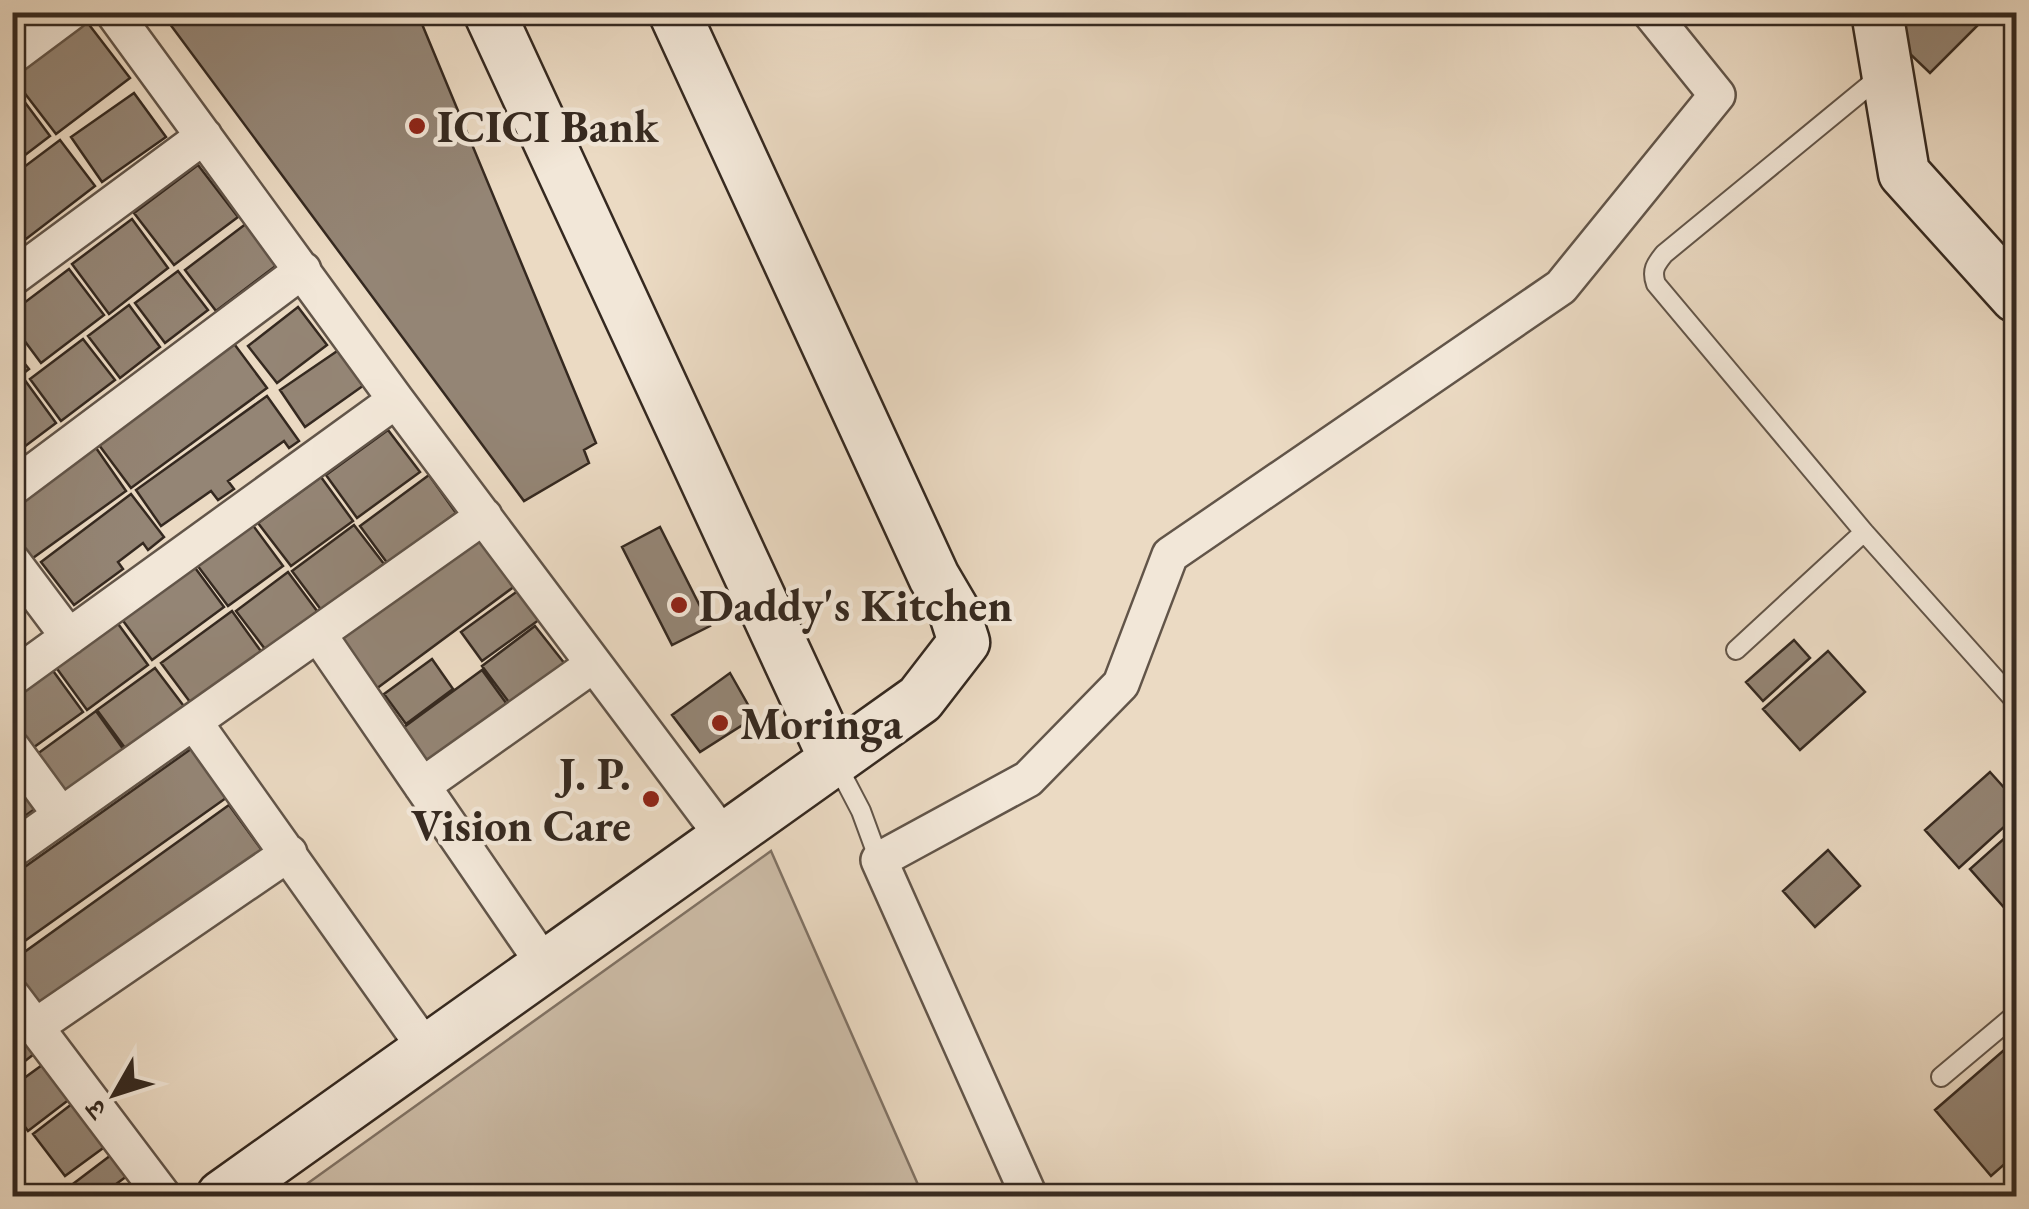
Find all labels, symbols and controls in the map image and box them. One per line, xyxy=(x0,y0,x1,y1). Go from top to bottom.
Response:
place label: ICICI Bank xyxy=(437,97,660,155)
marker: ICICI Bank xyxy=(406,115,428,137)
place label: Daddy's Kitchen xyxy=(699,576,1013,634)
marker: Daddy's Kitchen xyxy=(668,594,690,616)
place label: Moringa xyxy=(740,694,903,753)
marker: Moringa xyxy=(709,712,731,734)
place label: J. P. Vision Care xyxy=(411,744,631,854)
marker: J. P. Vision Care xyxy=(640,788,662,810)
north arrow xyxy=(65,1044,165,1144)
text: उ xyxy=(76,1092,115,1128)

